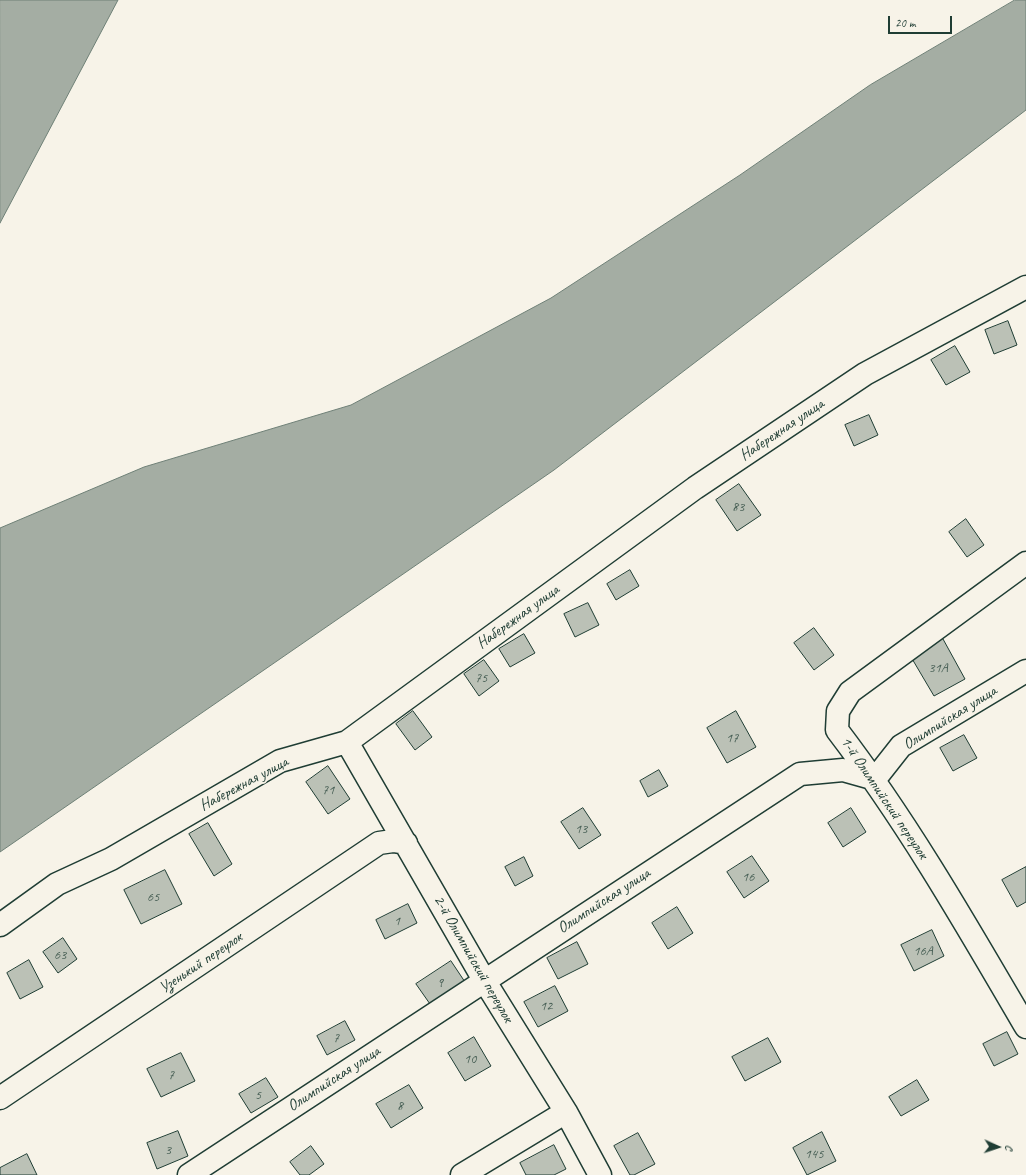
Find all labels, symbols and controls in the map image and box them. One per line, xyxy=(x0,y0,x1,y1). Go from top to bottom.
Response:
scale bar xyxy=(890,8,954,34)
text: 20 m xyxy=(895,15,915,31)
street label: Набережная улица xyxy=(736,395,828,465)
house number: 83 xyxy=(732,499,744,515)
street label: Набережная улица xyxy=(473,580,563,654)
house number: 31А xyxy=(928,660,948,676)
house number: 75 xyxy=(475,670,487,686)
street label: Олимпийская улица xyxy=(900,682,1000,754)
house number: 17 xyxy=(726,730,738,746)
street label: 1-й Олимпийский переулок xyxy=(836,733,932,863)
street label: Набережная улица xyxy=(196,753,292,815)
house number: 71 xyxy=(322,782,334,798)
house number: 13 xyxy=(575,821,587,837)
street label: Олимпийская улица xyxy=(554,864,654,938)
house number: 16 xyxy=(742,869,754,885)
house number: 65 xyxy=(147,889,159,905)
street label: 2-й Олимпийский переулок xyxy=(429,892,517,1026)
house number: 1 xyxy=(394,913,400,929)
street label: Узенький переулок xyxy=(156,928,246,998)
house number: 16А xyxy=(913,943,933,959)
house number: 63 xyxy=(54,947,66,963)
house number: 9 xyxy=(437,975,443,991)
house number: 12 xyxy=(540,998,552,1014)
house number: 7 xyxy=(333,1030,339,1046)
street label: Олимпийская улица xyxy=(284,1042,384,1116)
house number: 10 xyxy=(464,1051,476,1067)
house number: 7 xyxy=(168,1067,174,1083)
house number: 5 xyxy=(255,1087,261,1103)
house number: 8 xyxy=(397,1098,403,1114)
north arrow xyxy=(978,1127,1018,1167)
house number: 3 xyxy=(165,1142,171,1158)
text: С xyxy=(1003,1145,1017,1151)
house number: 145 xyxy=(805,1146,823,1162)

